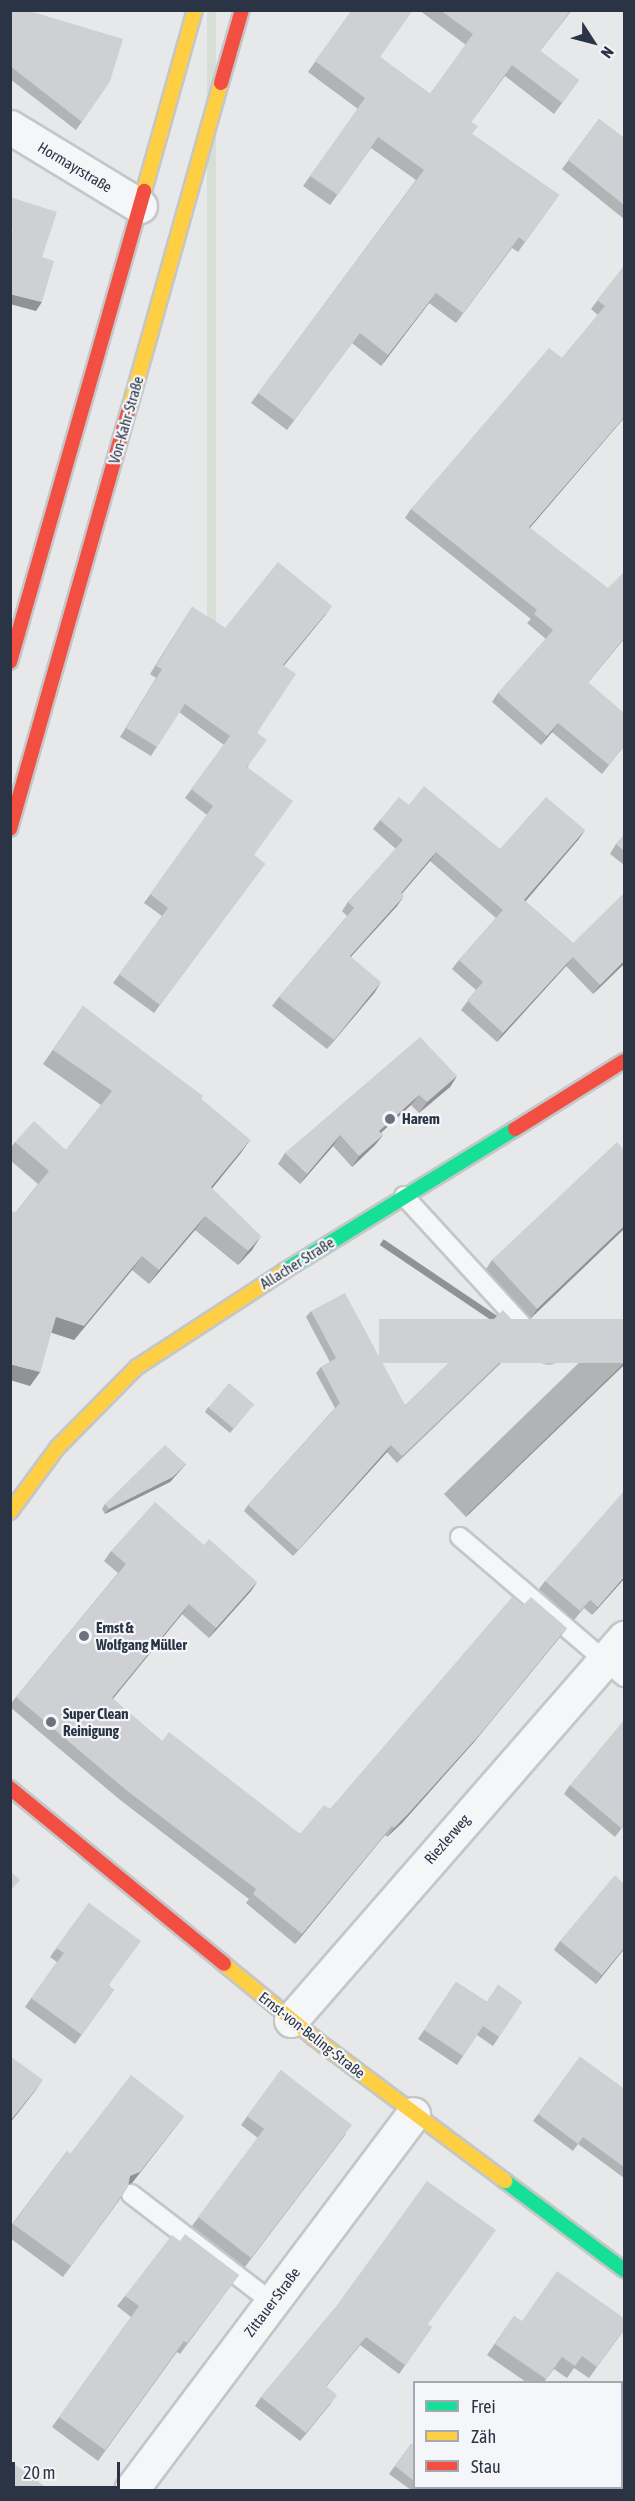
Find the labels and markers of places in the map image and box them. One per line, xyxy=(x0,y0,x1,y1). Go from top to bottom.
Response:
place label: Harem xyxy=(402,1110,440,1128)
marker: Harem xyxy=(383,1112,397,1126)
place label: Ernst & Wolfgang Müller xyxy=(96,1618,187,1653)
marker: Ernst & Wolfgang Müller xyxy=(77,1629,91,1643)
place label: Super Clean Reinigung xyxy=(63,1704,129,1739)
marker: Super Clean Reinigung xyxy=(44,1715,58,1729)

